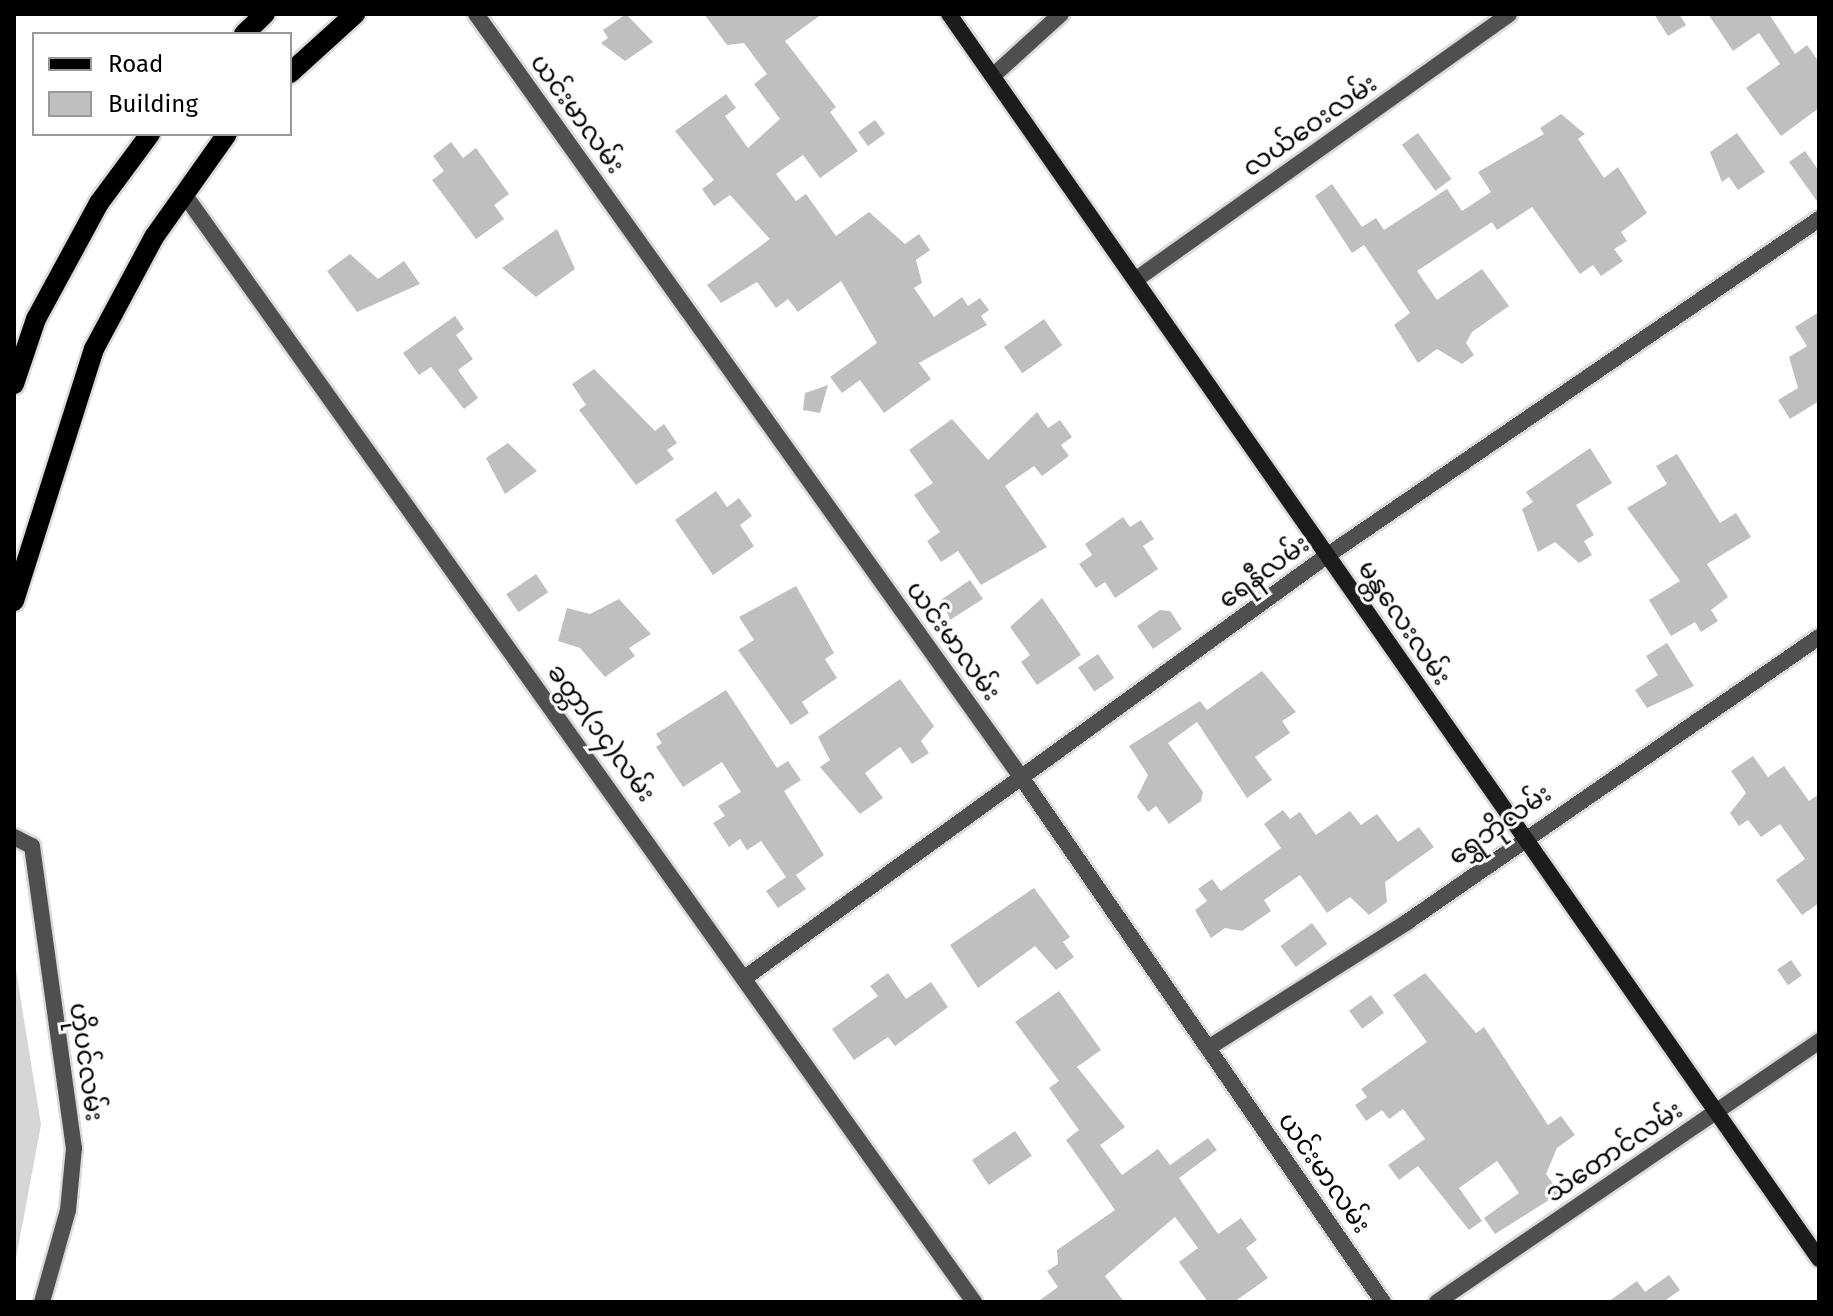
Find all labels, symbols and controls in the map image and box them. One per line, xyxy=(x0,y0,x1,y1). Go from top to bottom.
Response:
legend xyxy=(32,32,292,136)
street label: ယင်းမာလမ်း xyxy=(523,48,631,180)
text: Road xyxy=(108,50,163,78)
street label: လယ်ဝေးလမ်း xyxy=(1237,68,1383,184)
text: Building xyxy=(108,90,198,118)
street label: ရေနီလမ်း xyxy=(1212,529,1316,615)
street label: မန္တလေးလမ်း xyxy=(1351,555,1457,691)
street label: ယင်းမာလမ်း xyxy=(899,575,1007,707)
street label: ခတ္တာ(၁၄)လမ်း xyxy=(540,658,662,808)
street label: ရွှေဘိုလမ်း xyxy=(1442,778,1558,872)
street label: ဟိုပင်လမ်း xyxy=(62,1001,110,1123)
street label: သဲတောင်လမ်း xyxy=(1539,1095,1689,1209)
street label: ယင်းမာလမ်း xyxy=(1271,1107,1377,1239)

